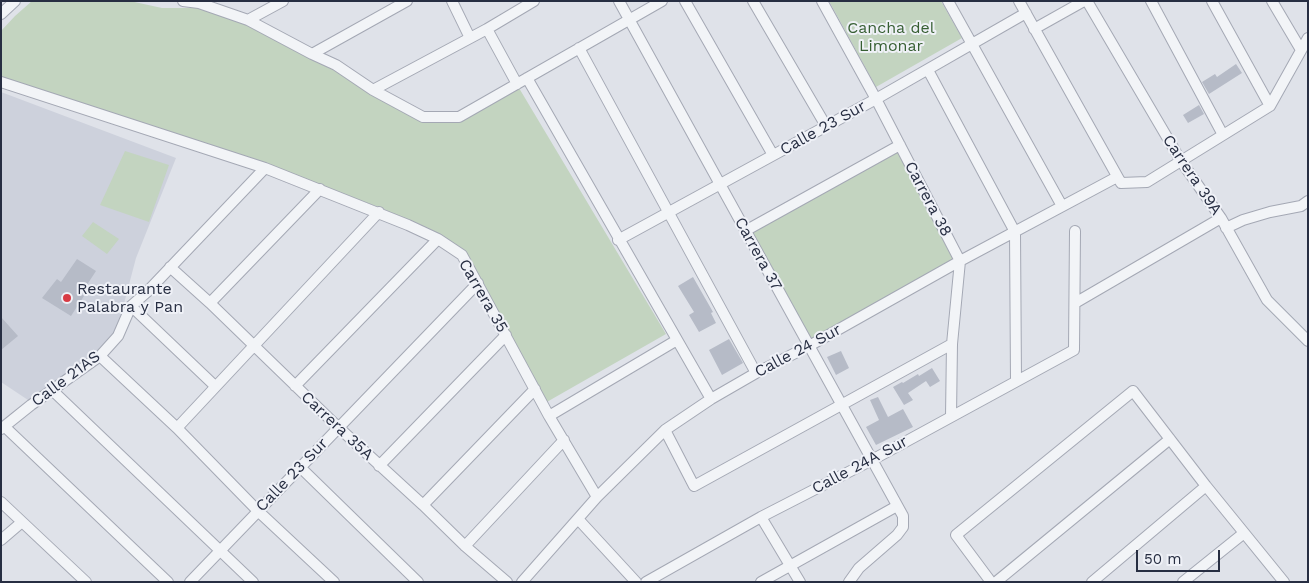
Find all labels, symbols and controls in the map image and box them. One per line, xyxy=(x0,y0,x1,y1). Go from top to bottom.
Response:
park label: Cancha del Limonar xyxy=(847,18,935,56)
street label: Calle 23 Sur xyxy=(777,97,869,159)
street label: Carrera 39A xyxy=(1158,131,1226,219)
street label: Carrera 38 xyxy=(900,158,956,240)
street label: Carrera 37 xyxy=(730,214,786,294)
street label: Carrera 35 xyxy=(454,256,512,336)
place label: Restaurante Palabra y Pan xyxy=(77,279,183,317)
marker: Restaurante Palabra y Pan xyxy=(61,292,73,304)
street label: Calle 24 Sur xyxy=(751,320,845,382)
street label: Calle 21AS xyxy=(28,347,104,411)
street label: Carrera 35A xyxy=(297,388,377,464)
street label: Calle 24A Sur xyxy=(809,432,911,498)
street label: Calle 23 Sur xyxy=(252,434,332,516)
scale bar xyxy=(1139,540,1223,572)
text: 50 m xyxy=(1144,550,1181,568)

